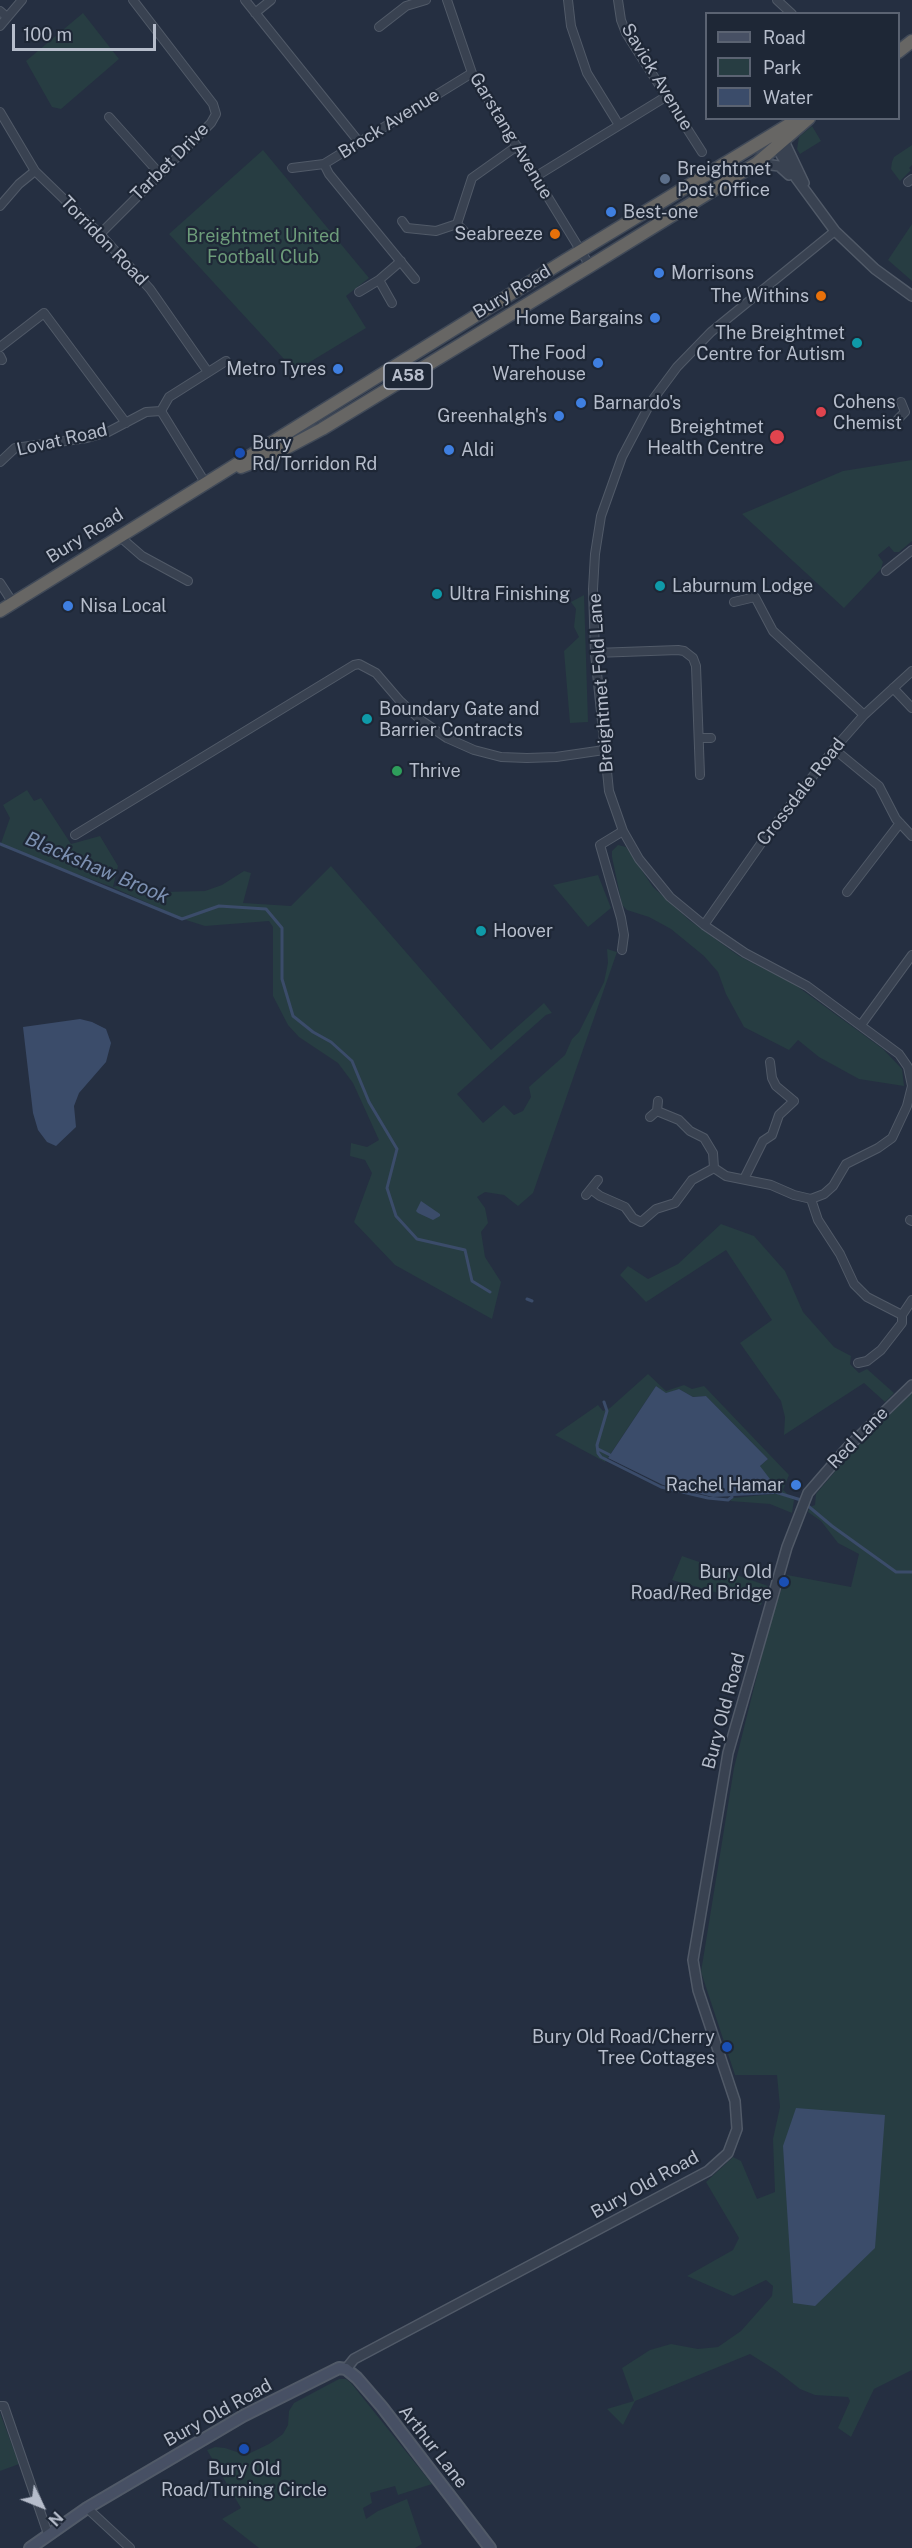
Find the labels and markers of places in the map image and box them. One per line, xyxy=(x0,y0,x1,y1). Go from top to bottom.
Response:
place label: Breightmet Post Office xyxy=(677,158,771,201)
marker: Breightmet Post Office xyxy=(658,172,672,186)
place label: Best-one xyxy=(623,201,698,223)
marker: Best-one xyxy=(604,205,618,219)
place label: Seabreeze xyxy=(454,223,543,245)
marker: Seabreeze xyxy=(548,227,562,241)
place label: Morrisons xyxy=(671,262,754,284)
marker: Morrisons xyxy=(652,266,666,280)
place label: The Withins xyxy=(710,285,809,307)
marker: The Withins xyxy=(814,289,828,303)
place label: Home Bargains xyxy=(515,307,643,329)
marker: Home Bargains xyxy=(648,311,662,325)
place label: The Breightmet Centre for Autism xyxy=(696,322,845,364)
marker: The Breightmet Centre for Autism xyxy=(850,336,864,350)
place label: The Food Warehouse xyxy=(492,342,586,385)
marker: The Food Warehouse xyxy=(591,356,605,370)
place label: Metro Tyres xyxy=(226,358,326,380)
marker: Metro Tyres xyxy=(331,362,345,376)
place label: Cohens Chemist xyxy=(833,391,902,434)
place label: Barnardo's xyxy=(593,392,681,414)
marker: Barnardo's xyxy=(574,396,588,410)
place label: Greenhalgh's xyxy=(437,405,547,427)
marker: Cohens Chemist xyxy=(814,405,828,419)
marker: Greenhalgh's xyxy=(552,409,566,423)
place label: Breightmet Health Centre xyxy=(647,416,764,458)
marker: Breightmet Health Centre xyxy=(768,428,786,446)
place label: Bury Rd/Torridon Rd xyxy=(252,432,377,474)
place label: Aldi xyxy=(461,439,494,461)
marker: Aldi xyxy=(442,443,456,457)
marker: Bury Rd/Torridon Rd xyxy=(233,446,247,460)
place label: Laburnum Lodge xyxy=(672,575,813,597)
marker: Laburnum Lodge xyxy=(653,579,667,593)
place label: Ultra Finishing xyxy=(449,583,570,605)
marker: Ultra Finishing xyxy=(430,587,444,601)
place label: Nisa Local xyxy=(80,595,167,617)
marker: Nisa Local xyxy=(61,599,75,613)
place label: Boundary Gate and Barrier Contracts xyxy=(379,698,539,740)
marker: Boundary Gate and Barrier Contracts xyxy=(360,712,374,726)
place label: Thrive xyxy=(409,760,461,782)
marker: Thrive xyxy=(390,764,404,778)
place label: Hoover xyxy=(493,920,553,942)
marker: Hoover xyxy=(474,924,488,938)
place label: Rachel Hamar xyxy=(666,1474,784,1496)
marker: Rachel Hamar xyxy=(789,1478,803,1492)
place label: Bury Old Road/Red Bridge xyxy=(631,1561,772,1604)
marker: Bury Old Road/Red Bridge xyxy=(777,1575,791,1589)
place label: Bury Old Road/Cherry Tree Cottages xyxy=(532,2026,715,2068)
marker: Bury Old Road/Cherry Tree Cottages xyxy=(720,2040,734,2054)
marker: Bury Old Road/Turning Circle xyxy=(237,2442,251,2456)
place label: Bury Old Road/Turning Circle xyxy=(161,2458,327,2500)

